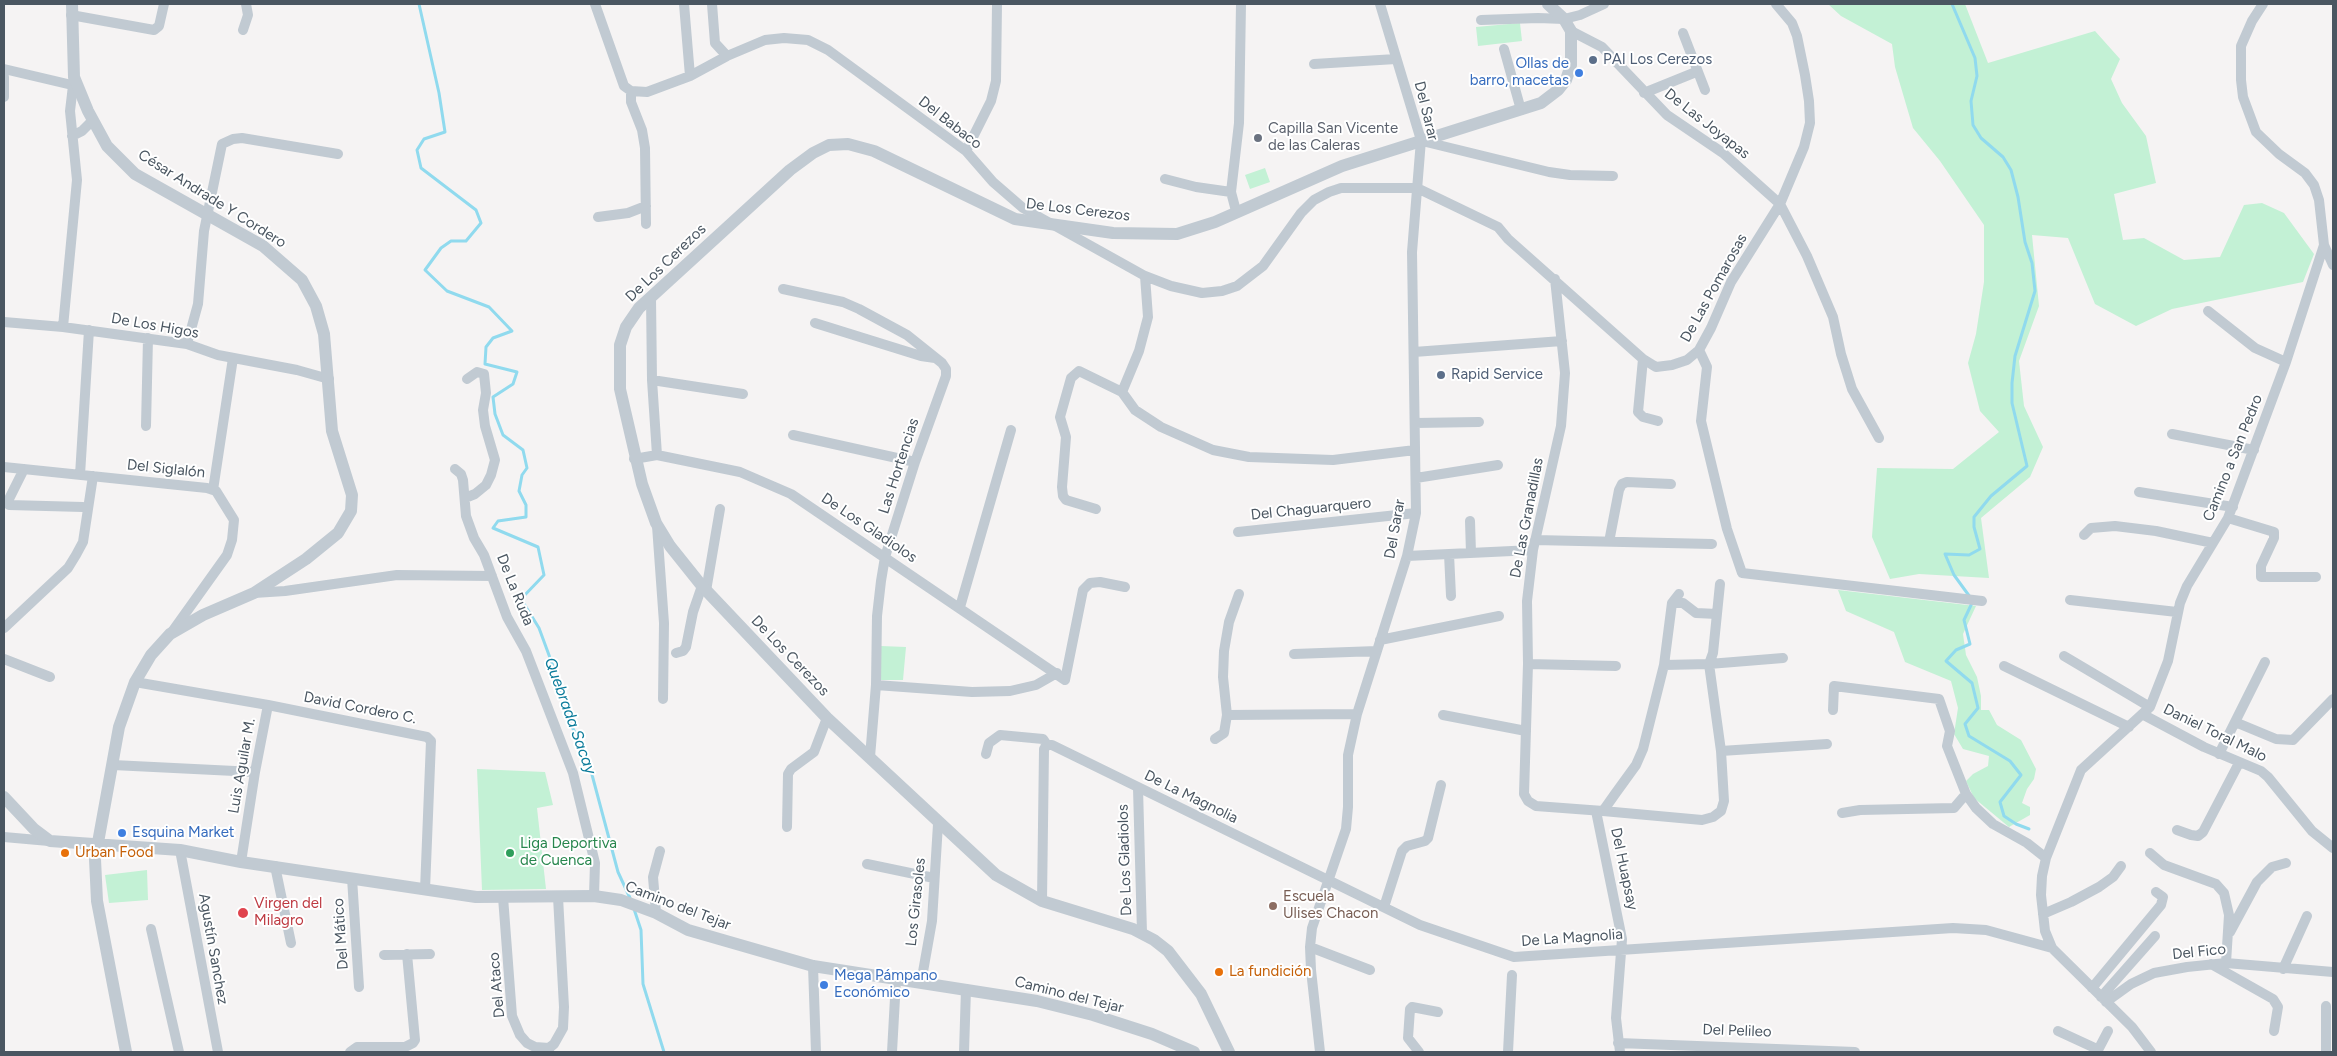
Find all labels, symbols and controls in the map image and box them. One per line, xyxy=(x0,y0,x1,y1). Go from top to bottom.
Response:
place label: PAI Los Cerezos xyxy=(1603,51,1712,69)
marker: PAI Los Cerezos xyxy=(1587,54,1599,66)
place label: Ollas de barro, macetas xyxy=(1470,55,1569,90)
marker: Ollas de barro, macetas xyxy=(1573,67,1585,79)
street label: Del Sarar xyxy=(1410,80,1442,142)
street label: De Las Joyapas xyxy=(1661,85,1753,163)
street label: Del Babaco xyxy=(915,93,985,153)
place label: Capilla San Vicente de las Caleras xyxy=(1268,120,1398,155)
marker: Capilla San Vicente de las Caleras xyxy=(1252,132,1264,144)
street label: César Andrade Y Cordero xyxy=(135,146,289,252)
street label: De Los Cerezos xyxy=(1025,195,1131,225)
street label: De Los Cerezos xyxy=(622,220,710,306)
street label: De Las Pomarosas xyxy=(1677,231,1751,345)
street label: De Los Higos xyxy=(110,309,200,343)
place label: Rapid Service xyxy=(1451,366,1543,384)
marker: Rapid Service xyxy=(1435,369,1447,381)
street label: Camino a San Pedro xyxy=(2199,392,2267,524)
street label: Las Hortencias xyxy=(875,416,923,516)
street label: Del Siglalón xyxy=(126,456,206,482)
street label: De Las Granadillas xyxy=(1507,456,1547,580)
street label: De Los Gladiolos xyxy=(818,489,920,567)
street label: Del Chaguarquero xyxy=(1250,494,1372,524)
street label: Del Sarar xyxy=(1381,498,1409,560)
street label: De La Ruda xyxy=(493,552,537,628)
street label: De Los Cerezos xyxy=(747,612,833,700)
water label: Quebrada Sacay xyxy=(540,655,600,777)
street label: David Cordero C. xyxy=(302,688,418,728)
street label: Daniel Toral Malo xyxy=(2160,700,2270,766)
street label: Luis Aguilar M. xyxy=(225,717,259,815)
street label: De La Magnolia xyxy=(1141,767,1241,827)
street label: De Los Gladiolos xyxy=(1114,804,1136,916)
place label: Esquina Market xyxy=(132,824,234,842)
street label: Del Huapsay xyxy=(1606,826,1642,912)
marker: Esquina Market xyxy=(116,827,128,839)
place label: Liga Deportiva de Cuenca xyxy=(520,835,617,870)
place label: Urban Food xyxy=(75,844,153,862)
marker: Urban Food xyxy=(59,847,71,859)
marker: Liga Deportiva de Cuenca xyxy=(504,847,516,859)
street label: Los Girasoles xyxy=(902,857,930,947)
street label: Camino del Tejar xyxy=(623,878,733,934)
place label: Escuela Ulises Chacon xyxy=(1283,888,1378,923)
street label: Agustín Sanchez xyxy=(194,892,232,1006)
place label: Virgen del Milagro xyxy=(254,895,322,930)
street label: Del Mático xyxy=(330,898,352,970)
marker: Escuela Ulises Chacon xyxy=(1267,900,1279,912)
marker: Virgen del Milagro xyxy=(236,906,250,920)
street label: De La Magnolia xyxy=(1520,925,1624,951)
street label: Del Fico xyxy=(2171,940,2227,964)
street label: Del Ataco xyxy=(485,951,509,1019)
place label: La fundición xyxy=(1229,963,1311,981)
marker: La fundición xyxy=(1213,966,1225,978)
place label: Mega Pámpano Económico xyxy=(834,967,938,1002)
street label: Camino del Tejar xyxy=(1013,973,1125,1017)
marker: Mega Pámpano Económico xyxy=(818,979,830,991)
street label: Del Pelileo xyxy=(1702,1021,1772,1041)

